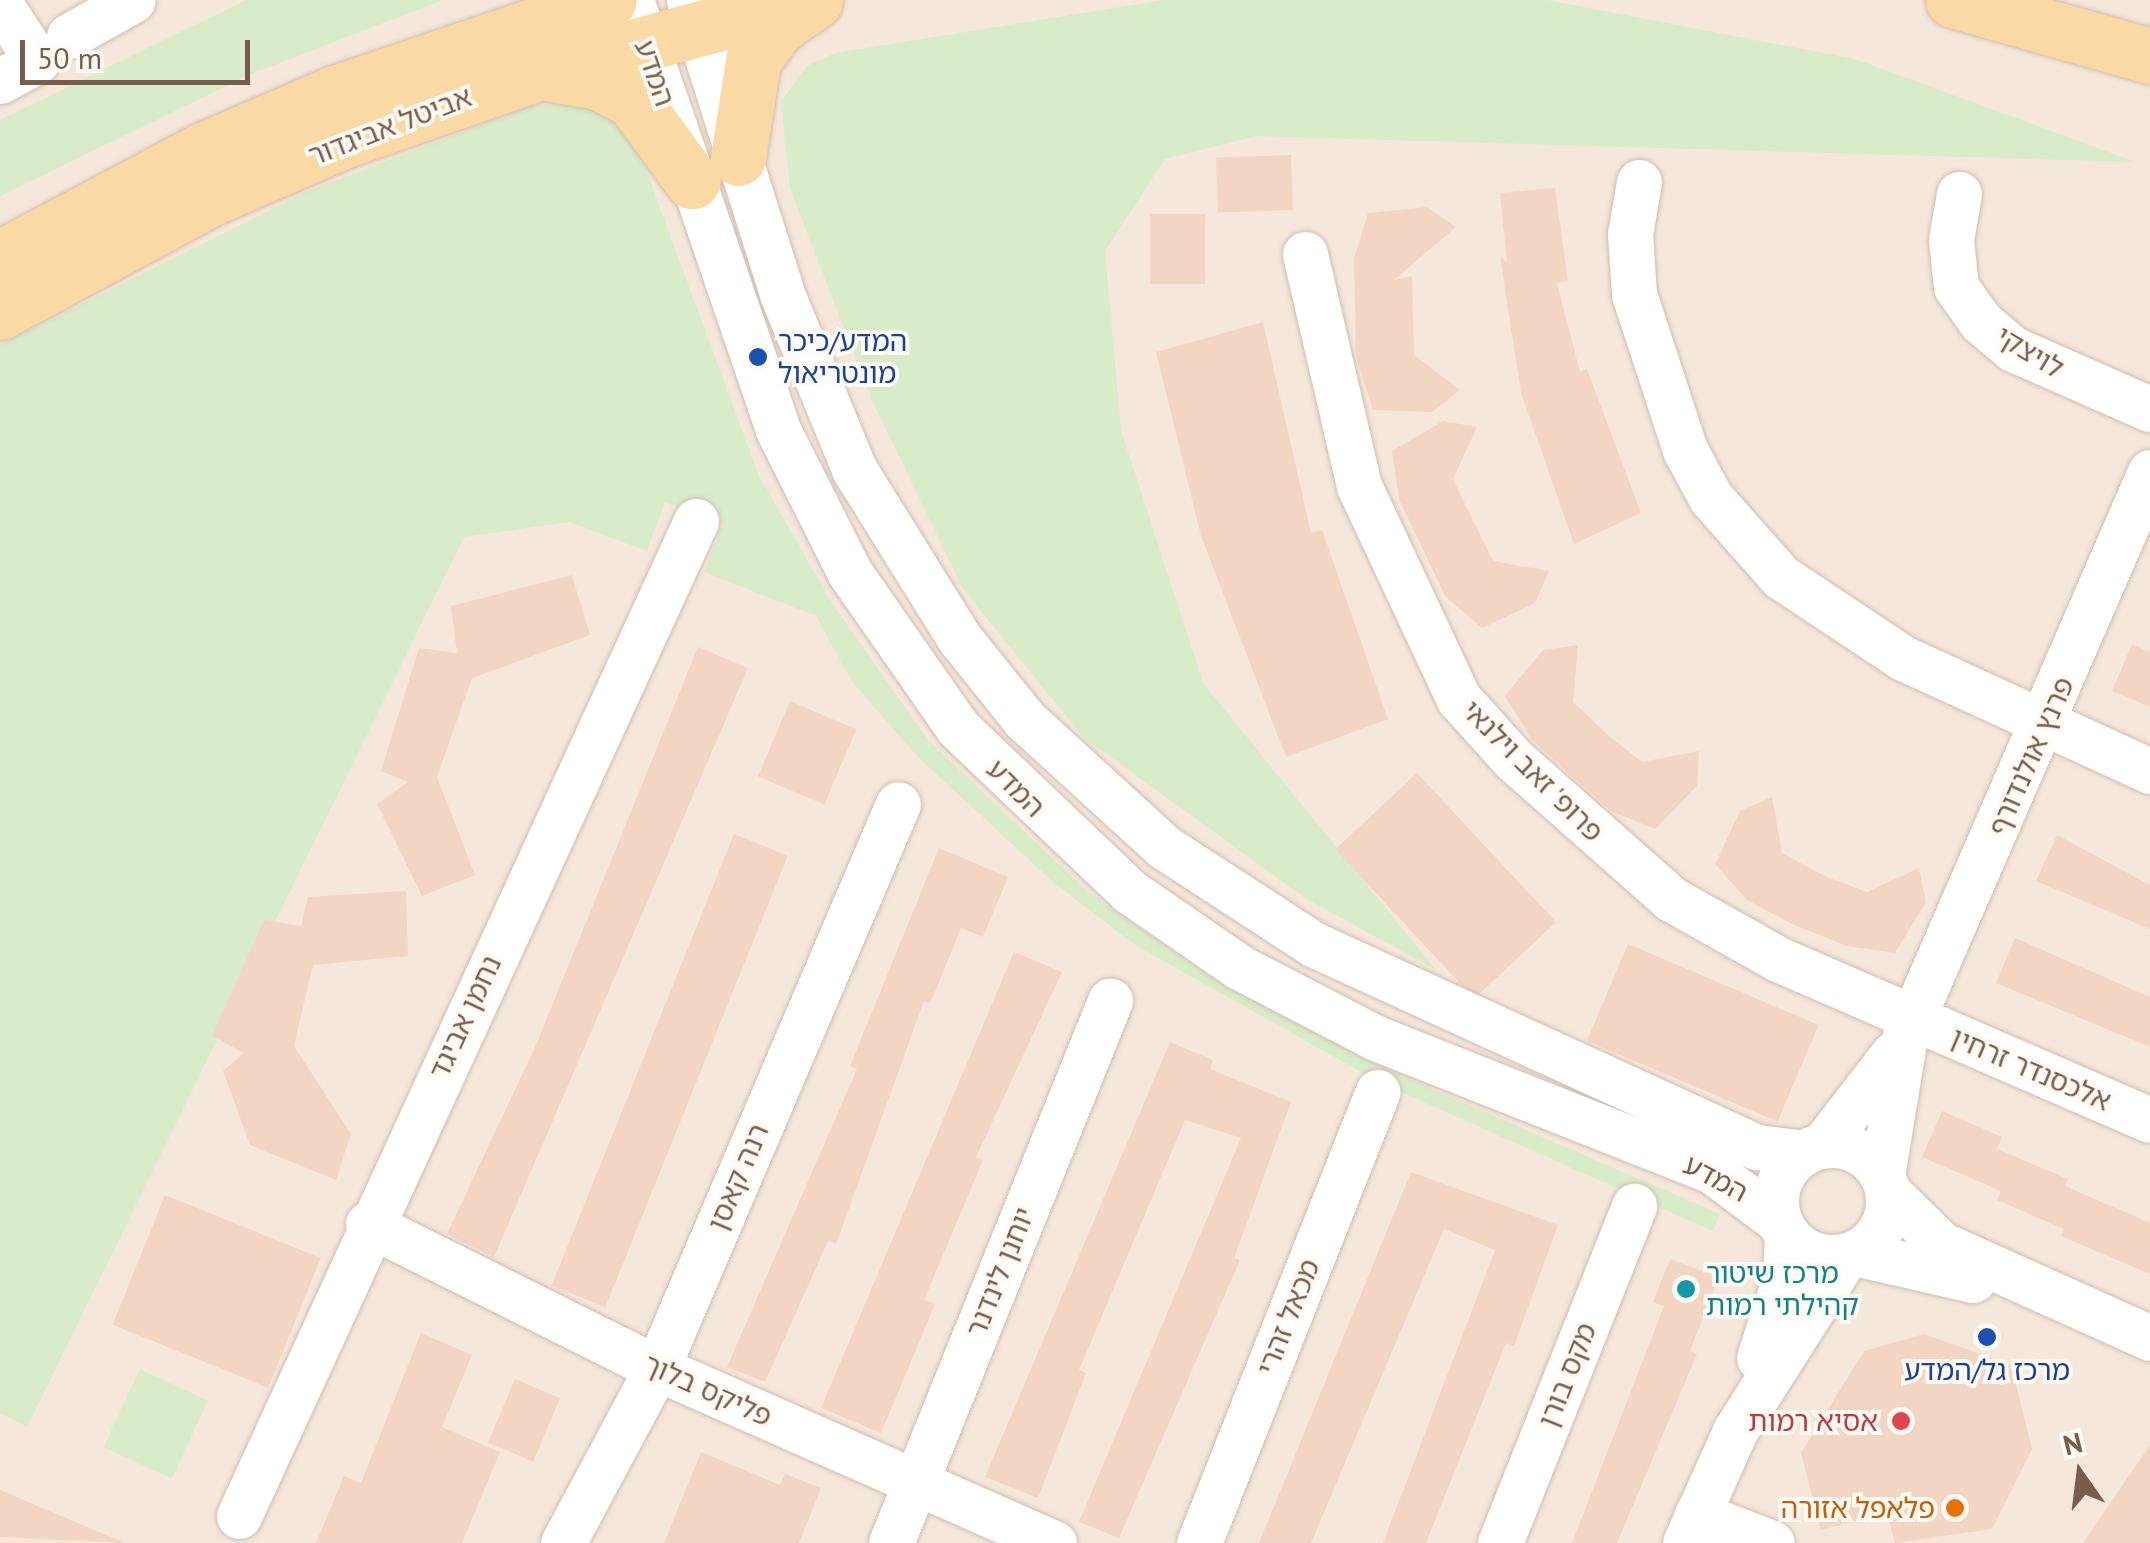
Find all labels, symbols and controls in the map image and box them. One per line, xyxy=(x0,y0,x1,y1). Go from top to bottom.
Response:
scale bar xyxy=(25,20,255,82)
street label: המדע xyxy=(628,35,682,111)
text: 50 m xyxy=(37,38,102,77)
street label: אביטל אביגדור xyxy=(304,79,476,173)
street label: לויצקי xyxy=(1990,319,2070,385)
place label: המדע/כיכר מונטריאול xyxy=(778,324,907,390)
marker: המדע/כיכר מונטריאול xyxy=(747,346,769,368)
street label: פרנץ אולנדורף xyxy=(1981,671,2081,841)
street label: פרופ' זאב וילנאי xyxy=(1455,693,1611,849)
street label: המדע xyxy=(980,752,1052,824)
street label: נחמן אביגד xyxy=(422,950,508,1084)
street label: אלכסנדר זרחין xyxy=(1946,1020,2116,1118)
street label: רנה קאסן xyxy=(701,1119,775,1235)
street label: המדע xyxy=(1678,1147,1754,1209)
street label: יוחנן לינדנר xyxy=(959,1202,1041,1342)
street label: מכאל זהרי xyxy=(1250,1254,1326,1380)
place label: מרכז שיטור קהילתי רמות xyxy=(1706,1256,1859,1322)
marker: מרכז שיטור קהילתי רמות xyxy=(1675,1278,1697,1300)
street label: מקס בורן xyxy=(1531,1318,1603,1432)
marker: מרכז גל/המדע xyxy=(1976,1326,1998,1348)
street label: פליקס בלוך xyxy=(639,1347,777,1433)
place label: מרכז גל/המדע xyxy=(1904,1353,2070,1387)
place label: אסיא רמות xyxy=(1748,1404,1878,1438)
marker: אסיא רמות xyxy=(1888,1408,1914,1434)
north arrow xyxy=(2030,1423,2130,1523)
text: N xyxy=(2059,1423,2086,1464)
place label: פלאפל אזורה xyxy=(1781,1491,1935,1525)
marker: פלאפל אזורה xyxy=(1944,1497,1966,1519)

